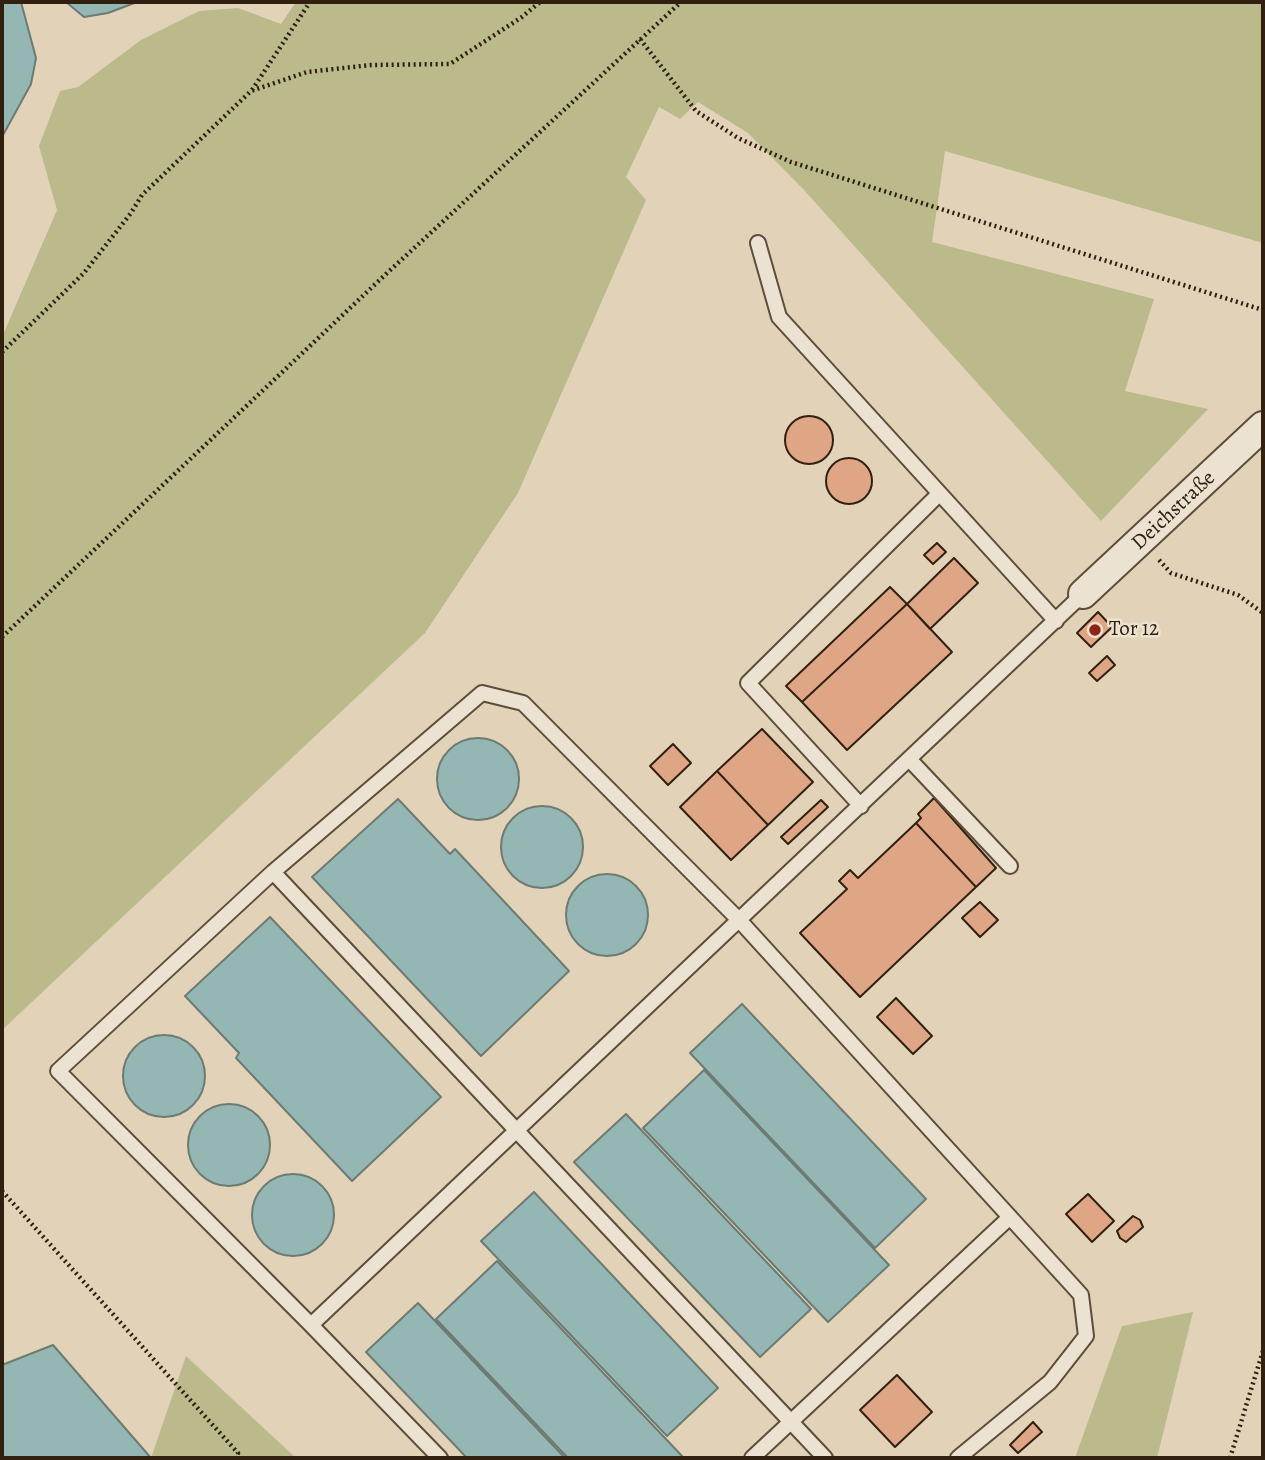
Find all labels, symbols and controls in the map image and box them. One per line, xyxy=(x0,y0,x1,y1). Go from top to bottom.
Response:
street label: Deichstraße xyxy=(1127,466,1221,556)
place label: Tor 12 xyxy=(1109,617,1159,643)
marker: Tor 12 xyxy=(1087,622,1103,638)

